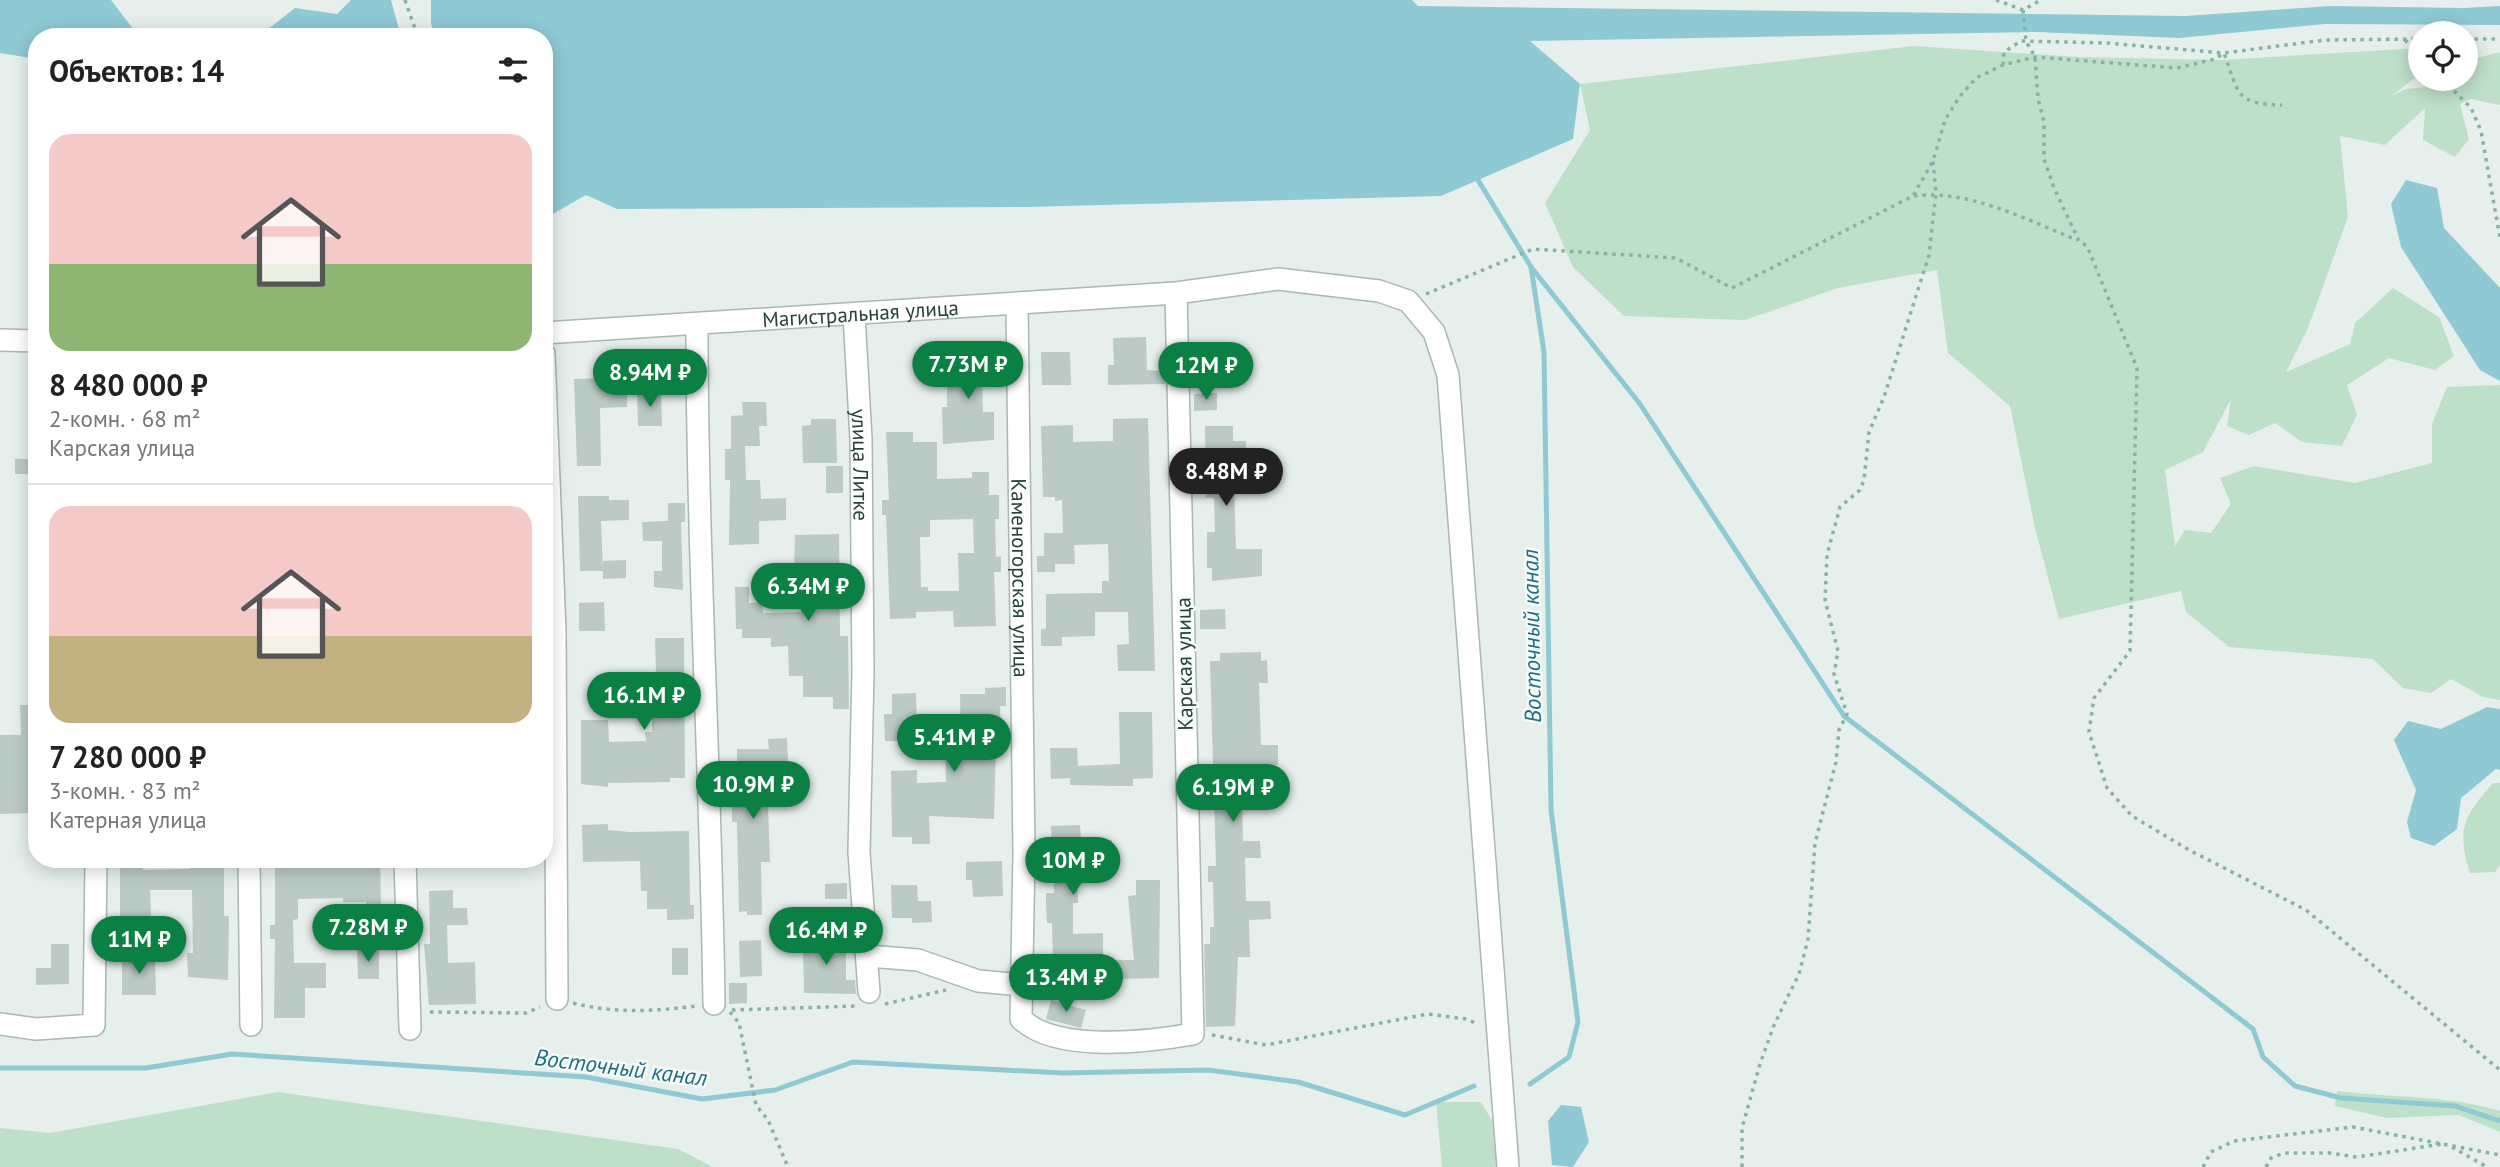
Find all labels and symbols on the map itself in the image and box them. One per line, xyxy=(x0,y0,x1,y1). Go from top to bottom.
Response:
street label: Магистральная улица xyxy=(761,293,959,333)
pin: 7.73M ₽ xyxy=(903,342,1033,401)
pin: 12M ₽ xyxy=(1157,342,1255,402)
pin: 8.94M ₽ xyxy=(585,350,715,409)
street label: улица Литке xyxy=(846,408,875,521)
pin: 8.48M ₽ xyxy=(1161,448,1291,508)
street label: Каменогорская улица xyxy=(1006,478,1035,678)
water label: Восточный канал xyxy=(1515,549,1547,723)
pin: 6.34M ₽ xyxy=(743,564,873,623)
street label: Карская улица xyxy=(1169,597,1199,731)
pin: 16.1M ₽ xyxy=(579,672,709,732)
pin: 5.41M ₽ xyxy=(889,714,1019,774)
pin: 10.9M ₽ xyxy=(688,762,818,821)
pin: 6.19M ₽ xyxy=(1168,764,1298,824)
pin: 10M ₽ xyxy=(1024,838,1122,897)
pin: 7.28M ₽ xyxy=(303,904,433,964)
pin: 16.4M ₽ xyxy=(761,908,891,967)
pin: 11M ₽ xyxy=(90,916,188,976)
pin: 13.4M ₽ xyxy=(1001,954,1131,1014)
water label: Восточный канал xyxy=(533,1042,709,1092)

